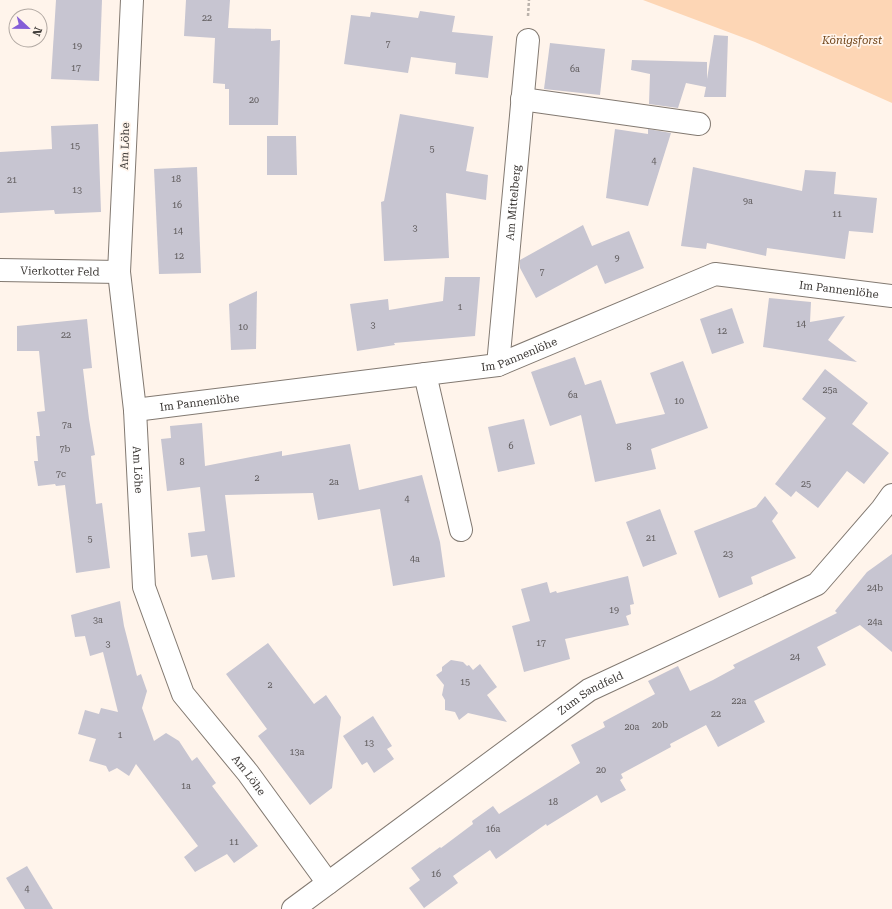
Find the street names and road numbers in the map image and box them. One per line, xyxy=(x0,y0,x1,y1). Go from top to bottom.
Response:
street label: Am Löhe xyxy=(118,122,132,170)
street label: Am Mittelberg xyxy=(503,164,523,241)
street label: Vierkotter Feld xyxy=(20,264,100,278)
street label: Im Pannenlöhe xyxy=(798,278,880,301)
street label: Im Pannenlöhe xyxy=(480,335,559,374)
street label: Im Pannenlöhe xyxy=(159,391,240,413)
street label: Am Löhe xyxy=(130,446,146,494)
street label: Zum Sandfeld xyxy=(555,669,625,717)
street label: Am Löhe xyxy=(229,752,269,798)

